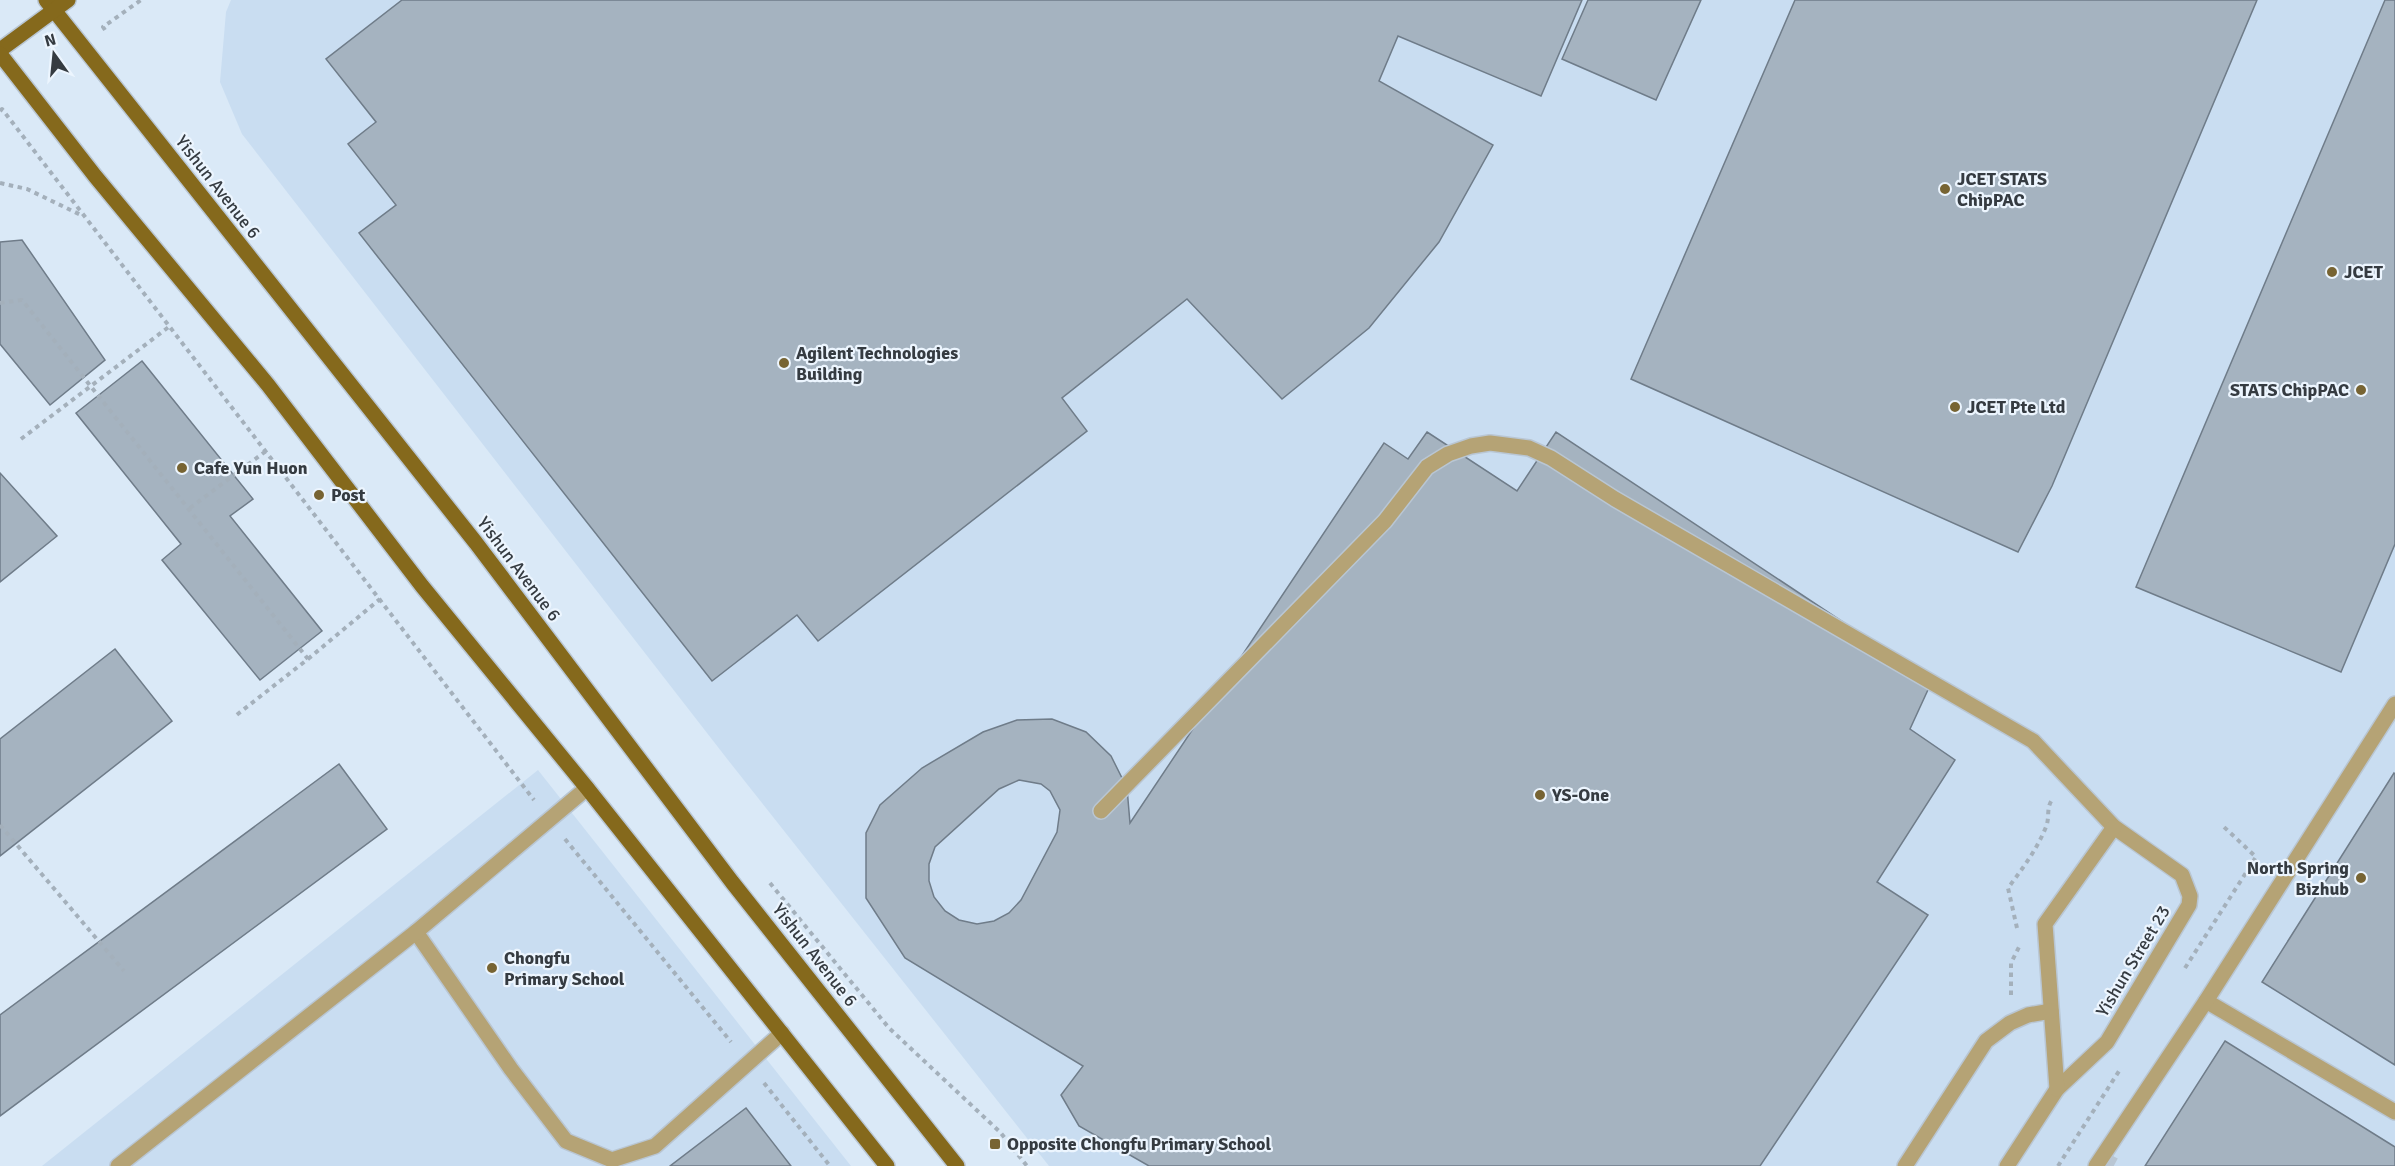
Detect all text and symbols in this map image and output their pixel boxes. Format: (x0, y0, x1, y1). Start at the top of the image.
north arrow (24, 24, 84, 84)
text: N (42, 29, 58, 52)
street label: Yishun Avenue 6 (171, 131, 265, 243)
place label: JCET STATS ChipPAC (1957, 168, 2047, 211)
marker: JCET STATS ChipPAC (1938, 182, 1952, 196)
place label: JCET (2344, 261, 2384, 283)
marker: JCET (2325, 265, 2339, 279)
place label: Agilent Technologies Building (796, 342, 958, 385)
marker: Agilent Technologies Building (777, 356, 791, 370)
place label: STATS ChipPAC (2230, 379, 2349, 401)
marker: STATS ChipPAC (2354, 383, 2368, 397)
place label: JCET Pte Ltd (1967, 396, 2066, 418)
marker: JCET Pte Ltd (1948, 400, 1962, 414)
place label: Cafe Yun Huon (194, 457, 308, 479)
marker: Cafe Yun Huon (175, 461, 189, 475)
place label: Post (331, 484, 366, 506)
marker: Post (312, 488, 326, 502)
street label: Yishun Avenue 6 (473, 512, 565, 626)
place label: YS-One (1551, 784, 1609, 806)
marker: YS-One (1533, 788, 1547, 802)
place label: North Spring Bizhub (2247, 857, 2349, 900)
marker: North Spring Bizhub (2354, 871, 2368, 885)
street label: Yishun Avenue 6 (768, 899, 862, 1011)
street label: Yishun Street 23 (2091, 902, 2175, 1020)
place label: Chongfu Primary School (504, 947, 625, 990)
marker: Chongfu Primary School (485, 961, 499, 975)
place label: Opposite Chongfu Primary School (1007, 1133, 1271, 1155)
marker: Opposite Chongfu Primary School (988, 1137, 1002, 1151)

